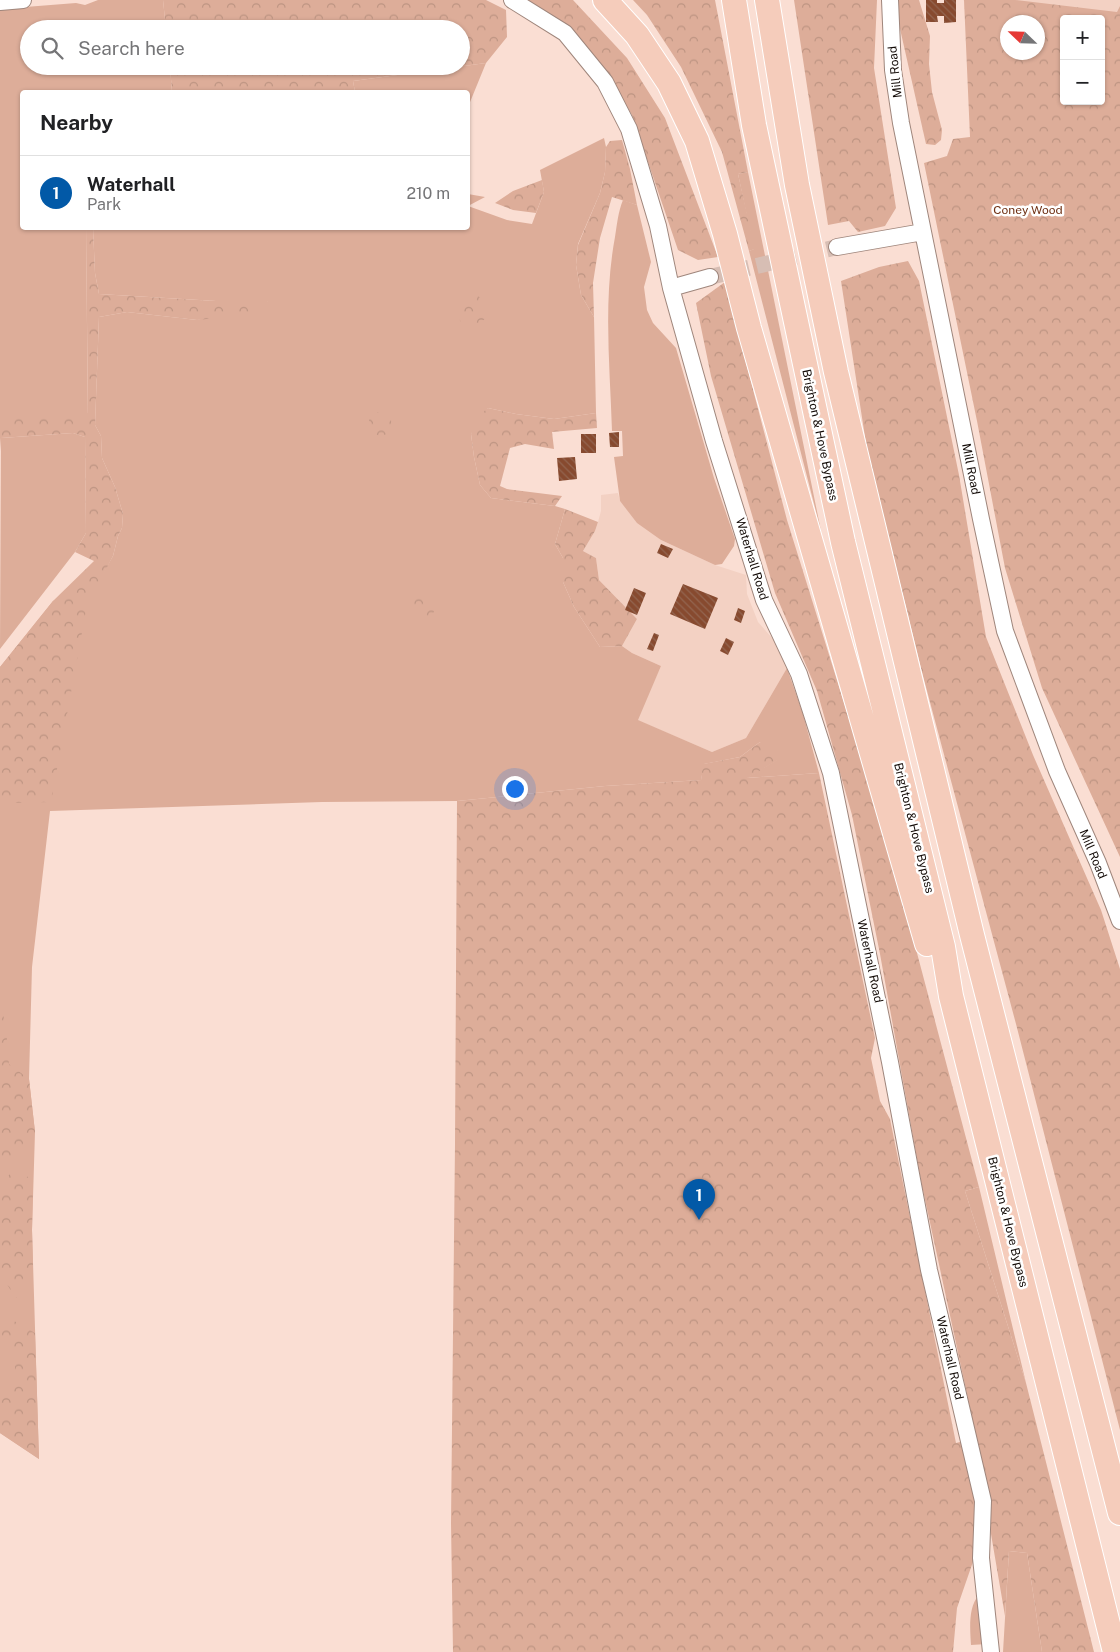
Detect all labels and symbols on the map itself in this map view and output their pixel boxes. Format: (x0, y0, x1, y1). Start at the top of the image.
north arrow (1000, 15, 1045, 60)
street label: Mill Road (885, 45, 905, 99)
park label: Coney Wood (993, 203, 1063, 217)
street label: Brighton & Hove Bypass (799, 368, 841, 502)
street label: Mill Road (959, 442, 983, 496)
street label: Waterhall Road (733, 516, 771, 602)
street label: Brighton & Hove Bypass (891, 761, 937, 895)
your location (502, 776, 528, 802)
street label: Mill Road (1076, 827, 1110, 881)
street label: Waterhall Road (854, 918, 886, 1004)
street label: Brighton & Hove Bypass (985, 1155, 1031, 1289)
pin: 1 (683, 1179, 715, 1220)
street label: Waterhall Road (934, 1315, 966, 1401)

